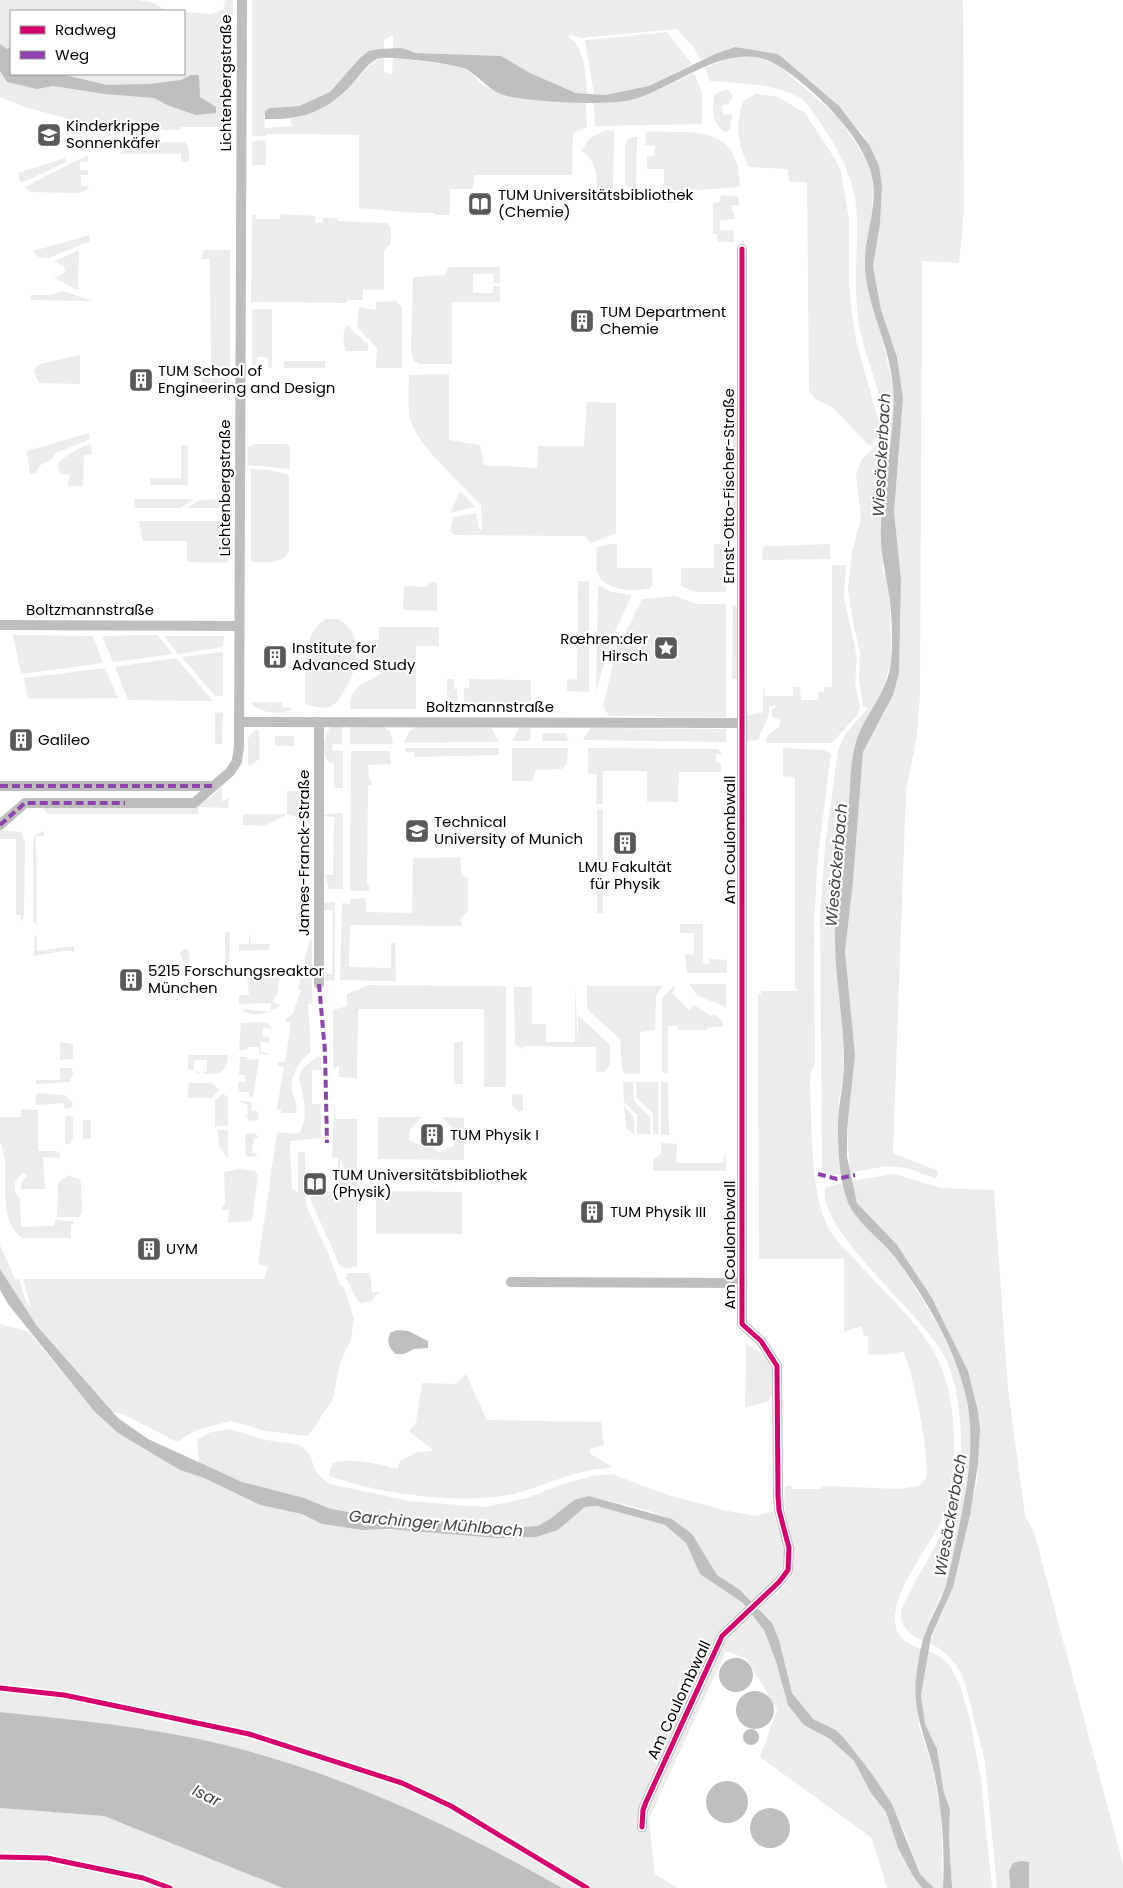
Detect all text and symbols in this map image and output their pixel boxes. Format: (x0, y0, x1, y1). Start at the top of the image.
legend (10, 10, 185, 75)
street label: Lichtenbergstraße (215, 15, 236, 151)
text: Radweg (55, 19, 116, 40)
text: Weg (55, 44, 89, 65)
place label: Kinderkrippe Sonnenkäfer (66, 115, 161, 153)
school or university icon: Kinderkrippe Sonnenkäfer (36, 122, 62, 148)
place label: TUM Universitätsbibliothek (Chemie) (498, 184, 694, 222)
library icon: TUM Universitätsbibliothek (Chemie) (467, 191, 493, 217)
place label: TUM Department Chemie (600, 301, 726, 339)
building icon: TUM Department Chemie (569, 308, 595, 334)
place label: TUM School of Engineering and Design (158, 360, 335, 398)
building icon: TUM School of Engineering and Design (128, 367, 154, 393)
street label: Ernst-Otto-Fischer-Straße (718, 388, 739, 584)
water label: Wiesäckerbach (867, 392, 896, 518)
street label: Lichtenbergstraße (214, 420, 235, 556)
street label: Boltzmannstraße (26, 599, 154, 620)
place label: Rœhren:der Hirsch (560, 628, 648, 666)
place icon: Rœhren:der Hirsch (653, 635, 679, 661)
place label: Institute for Advanced Study (292, 637, 416, 675)
building icon: Institute for Advanced Study (262, 644, 288, 670)
street label: Boltzmannstraße (426, 696, 554, 717)
building icon: Galileo (8, 727, 34, 753)
place label: Galileo (38, 729, 90, 750)
street label: James-Franck-Straße (293, 770, 314, 936)
street label: Am Coulombwall (719, 775, 740, 905)
water label: Wiesäckerbach (820, 802, 853, 928)
place label: Technical University of Munich (434, 811, 583, 849)
school or university icon: Technical University of Munich (404, 818, 430, 844)
building icon: LMU Fakultät für Physik (612, 830, 638, 856)
place label: LMU Fakultät für Physik (578, 856, 672, 894)
place label: 5215 Forschungsreaktor München (148, 960, 325, 998)
building icon: 5215 Forschungsreaktor München (118, 967, 144, 993)
building icon: TUM Physik I (419, 1122, 445, 1148)
place label: TUM Physik I (450, 1124, 539, 1145)
place label: TUM Universitätsbibliothek (Physik) (332, 1164, 528, 1202)
library icon: TUM Universitätsbibliothek (Physik) (302, 1171, 328, 1197)
street label: Am Coulombwall (719, 1180, 740, 1310)
building icon: TUM Physik III (579, 1199, 605, 1225)
place label: TUM Physik III (610, 1201, 706, 1222)
building icon: UYM (136, 1236, 162, 1262)
place label: UYM (166, 1238, 198, 1259)
water label: Wiesäckerbach (928, 1452, 973, 1578)
water label: Garchinger Mühlbach (348, 1504, 524, 1543)
street label: Am Coulombwall (642, 1637, 715, 1763)
water label: Isar (189, 1779, 226, 1813)

